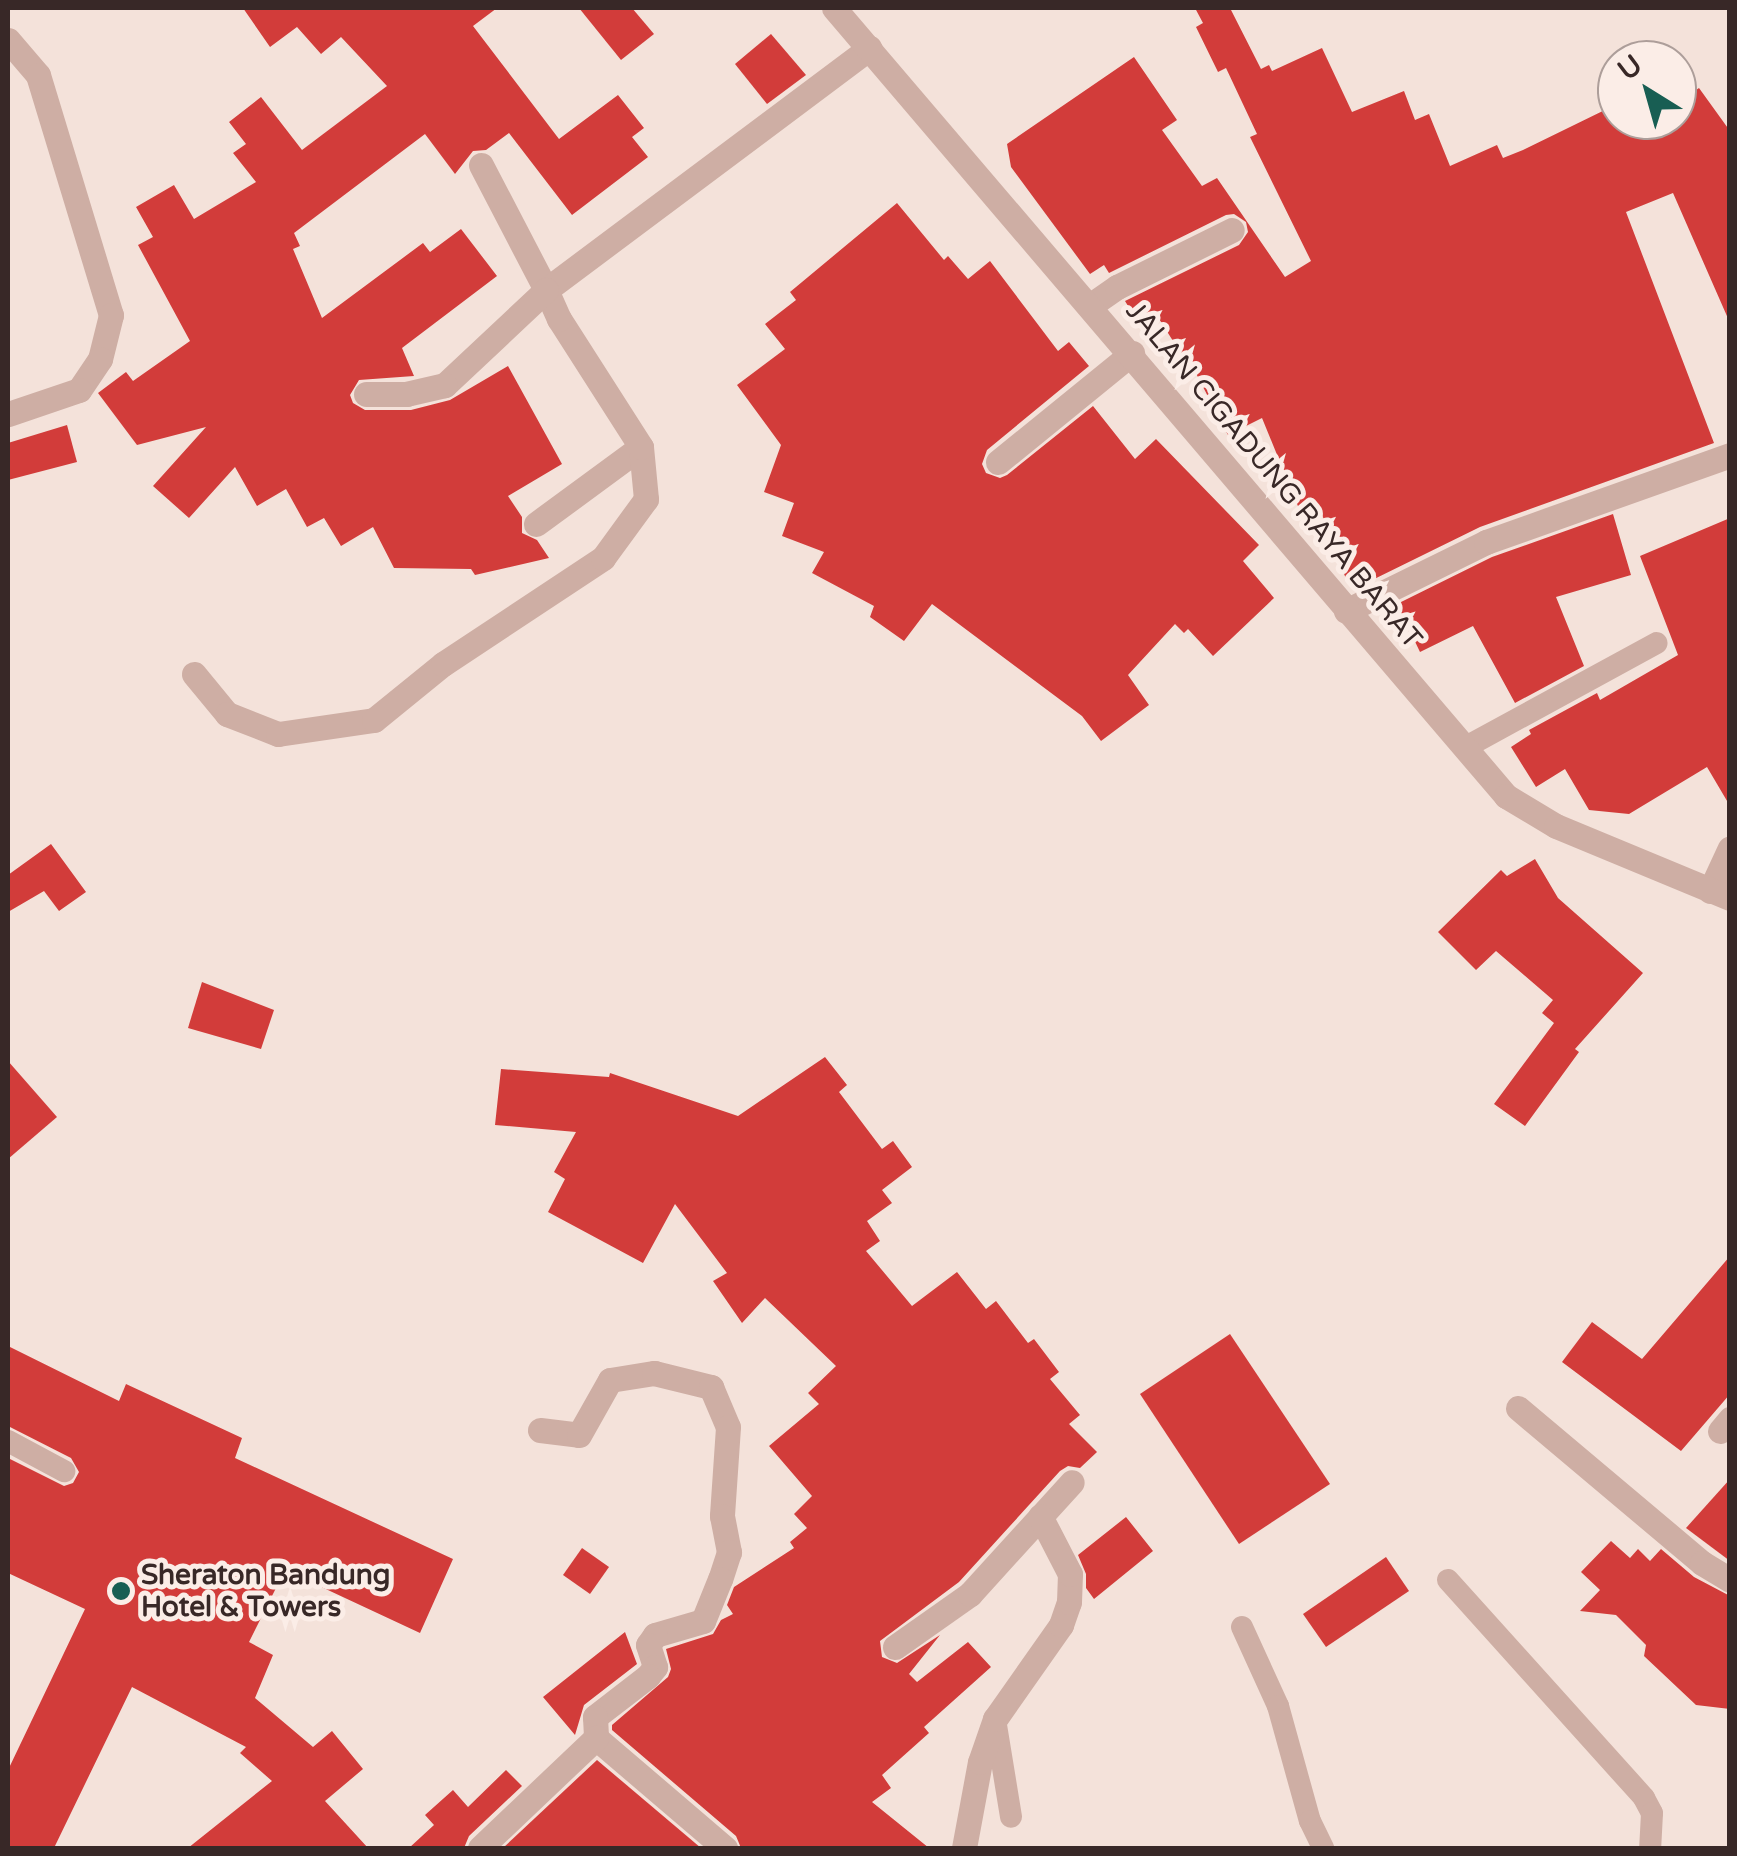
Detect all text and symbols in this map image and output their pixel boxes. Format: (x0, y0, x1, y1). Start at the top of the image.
north arrow (1597, 40, 1697, 140)
text: U (1611, 48, 1649, 88)
street label: JALAN CIGADUNG RAYA BARAT (1119, 295, 1429, 655)
place label: Sheraton Bandung Hotel & Towers (141, 1558, 391, 1624)
marker: Sheraton Bandung Hotel & Towers (110, 1580, 132, 1602)

